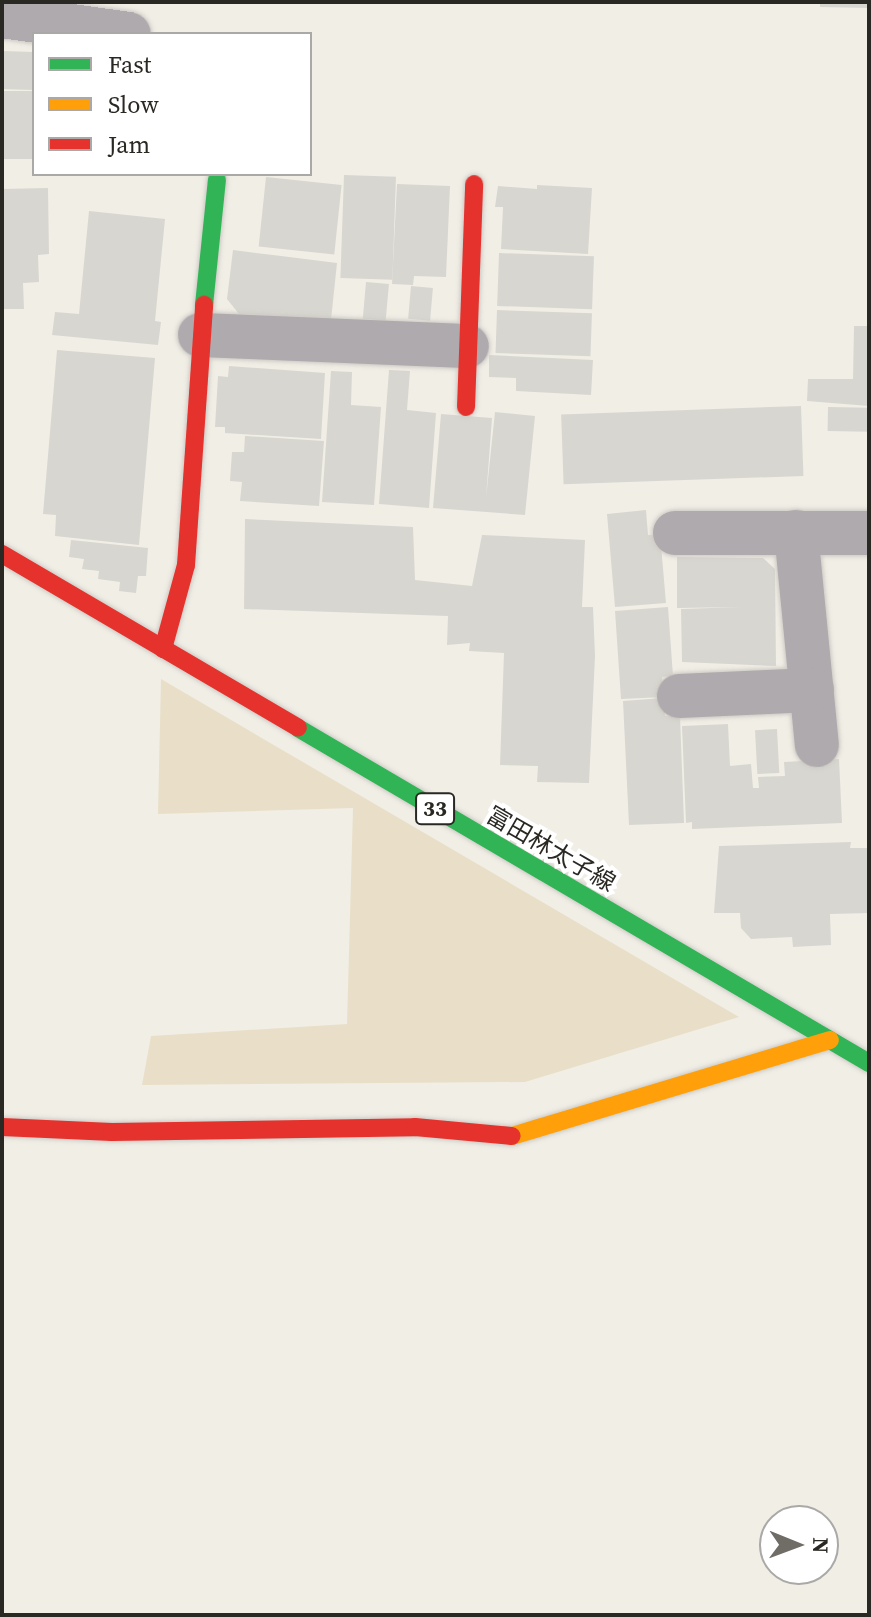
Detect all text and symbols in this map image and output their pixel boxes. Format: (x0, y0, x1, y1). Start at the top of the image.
legend (32, 32, 312, 176)
text: Fast (108, 48, 151, 81)
text: Slow (108, 88, 159, 121)
text: Jam (108, 128, 150, 161)
road number: 33 (415, 791, 455, 827)
street label: 富田林太子線 (481, 801, 621, 897)
north arrow (759, 1505, 839, 1585)
text: N (806, 1537, 836, 1554)

